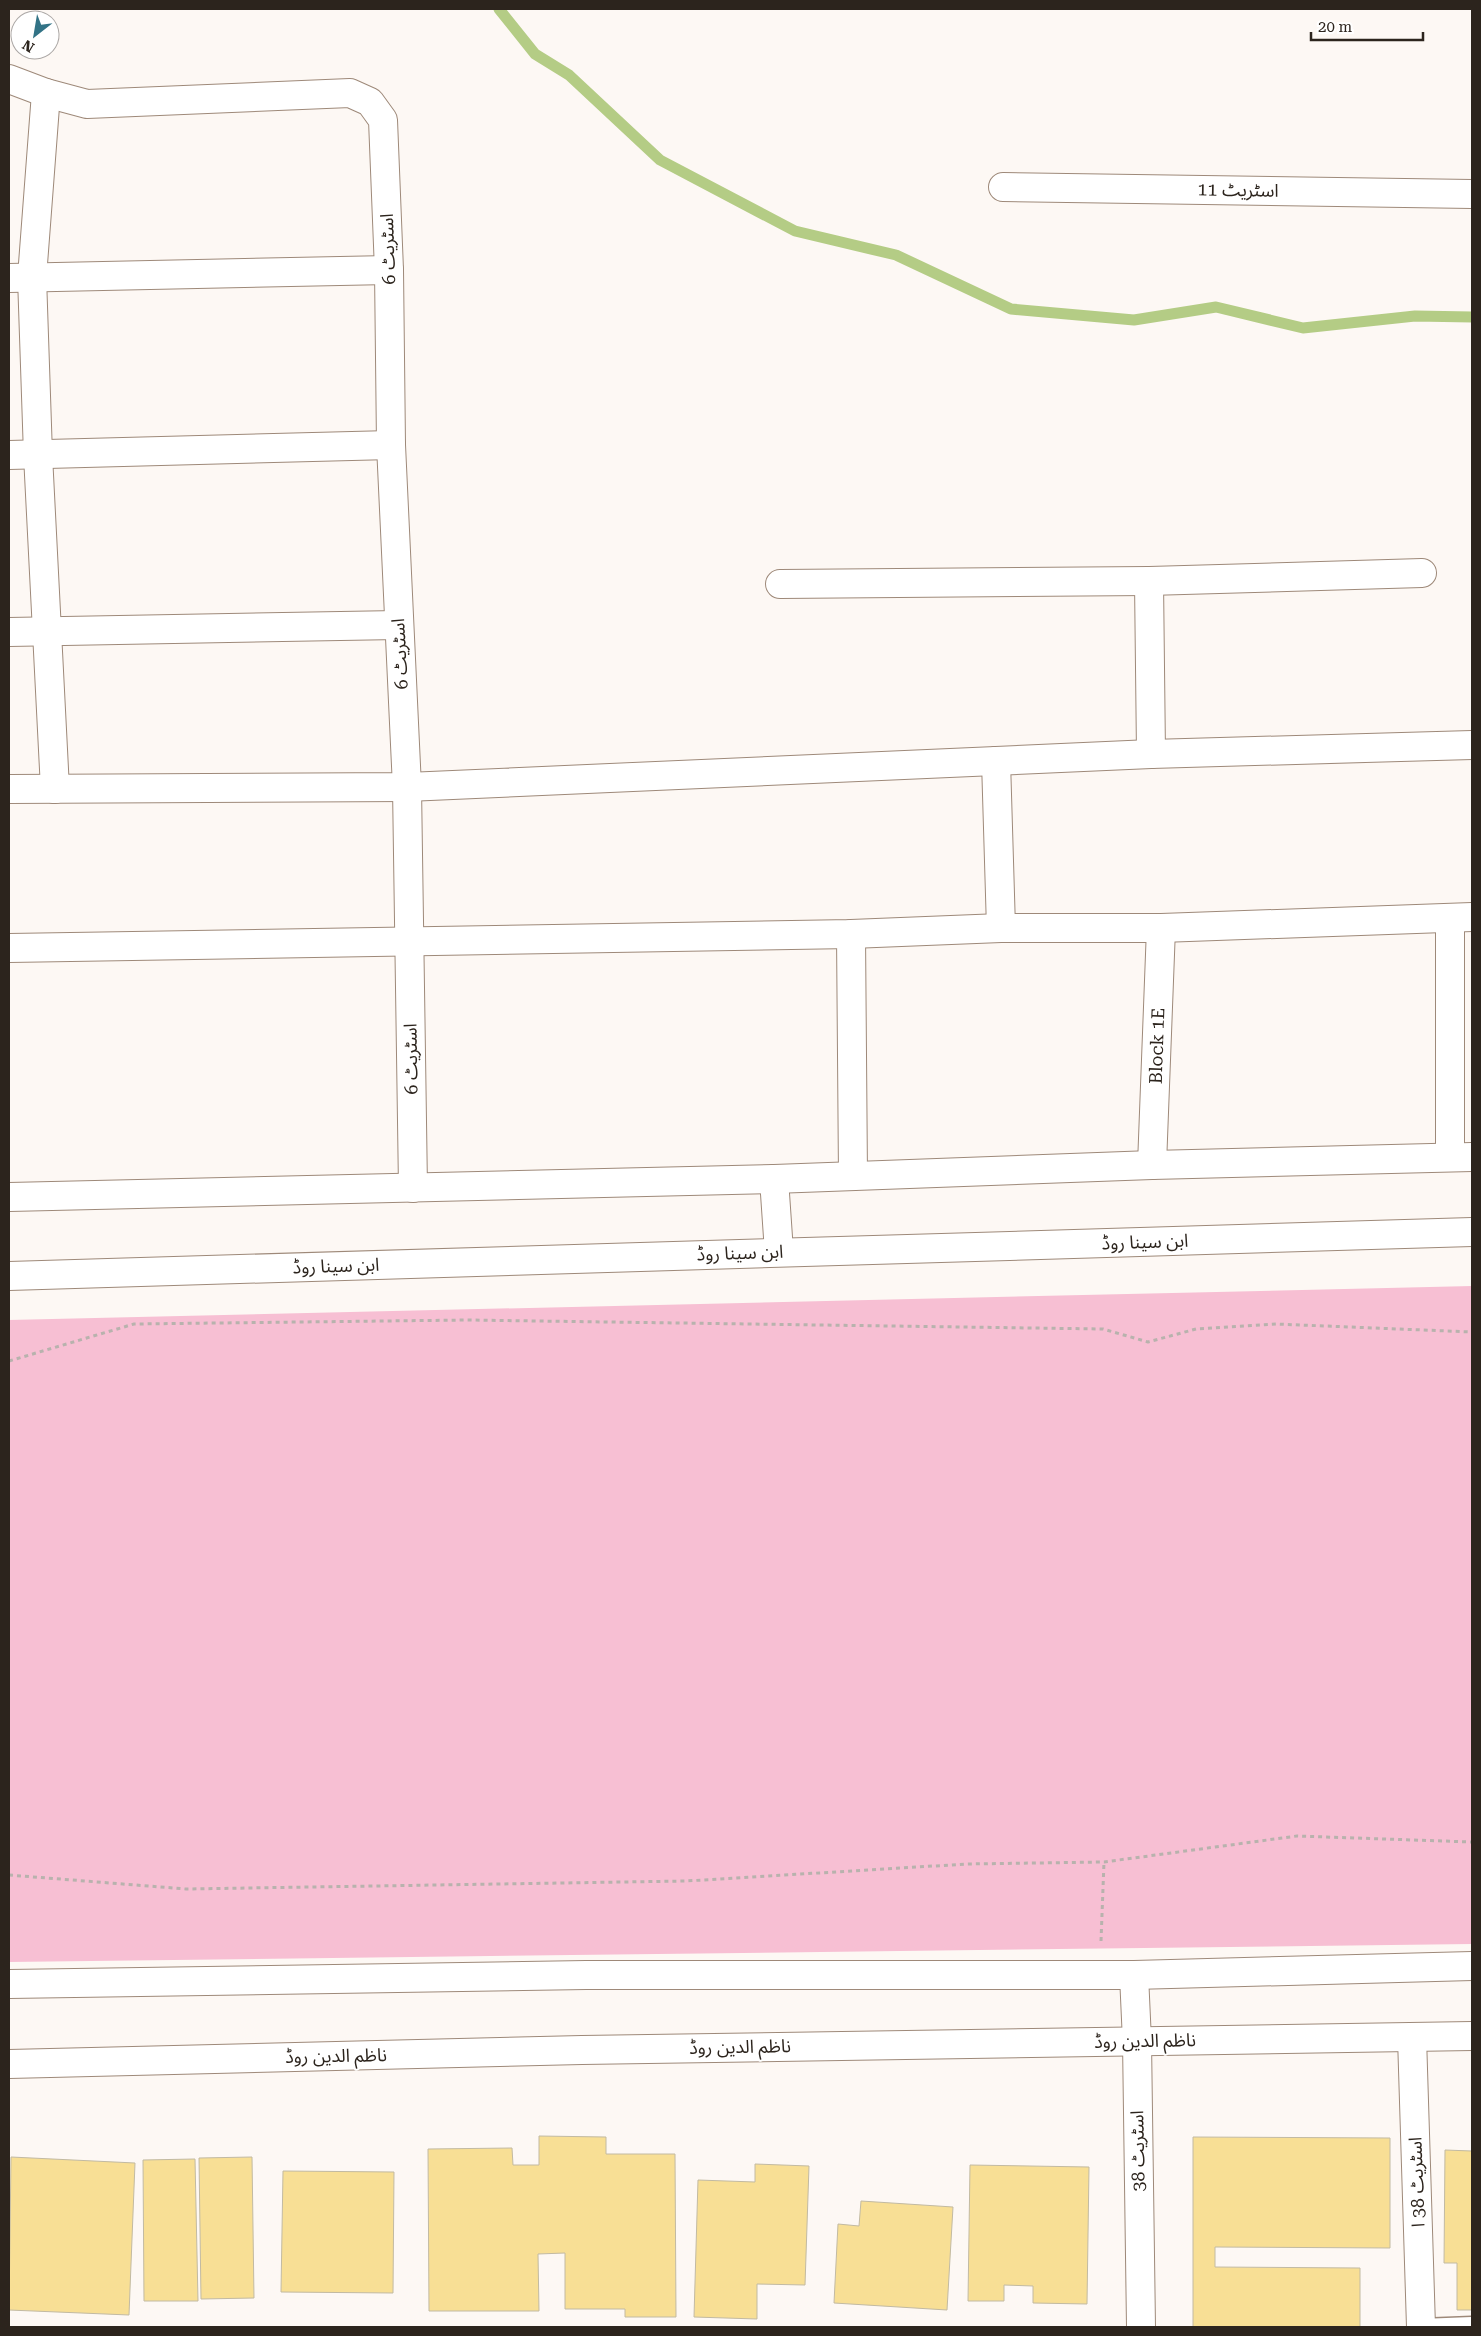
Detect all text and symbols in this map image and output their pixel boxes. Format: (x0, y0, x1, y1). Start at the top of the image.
north arrow (10, 10, 60, 60)
scale bar (1311, 10, 1424, 42)
text: 20 m (1318, 18, 1353, 36)
text: N (19, 36, 37, 56)
street label: اسٹریٹ 11 (1197, 178, 1279, 202)
street label: اسٹریٹ 6 (376, 213, 400, 285)
street label: اسٹریٹ 6 (387, 618, 413, 690)
street label: Block 1E (1145, 1007, 1168, 1084)
street label: اسٹریٹ 6 (399, 1023, 423, 1095)
street label: ابن سینا روڈ (1101, 1229, 1189, 1255)
street label: ابن سینا روڈ (696, 1240, 784, 1266)
street label: ابن سینا روڈ (292, 1253, 380, 1279)
street label: ناظم الدین روڈ (1094, 2029, 1196, 2055)
street label: ناظم الدین روڈ (689, 2035, 791, 2061)
street label: ناظم الدین روڈ (285, 2044, 387, 2070)
street label: اسٹریٹ 38 (1126, 2110, 1150, 2192)
street label: اسٹریٹ 38 ا (1404, 2136, 1430, 2228)

